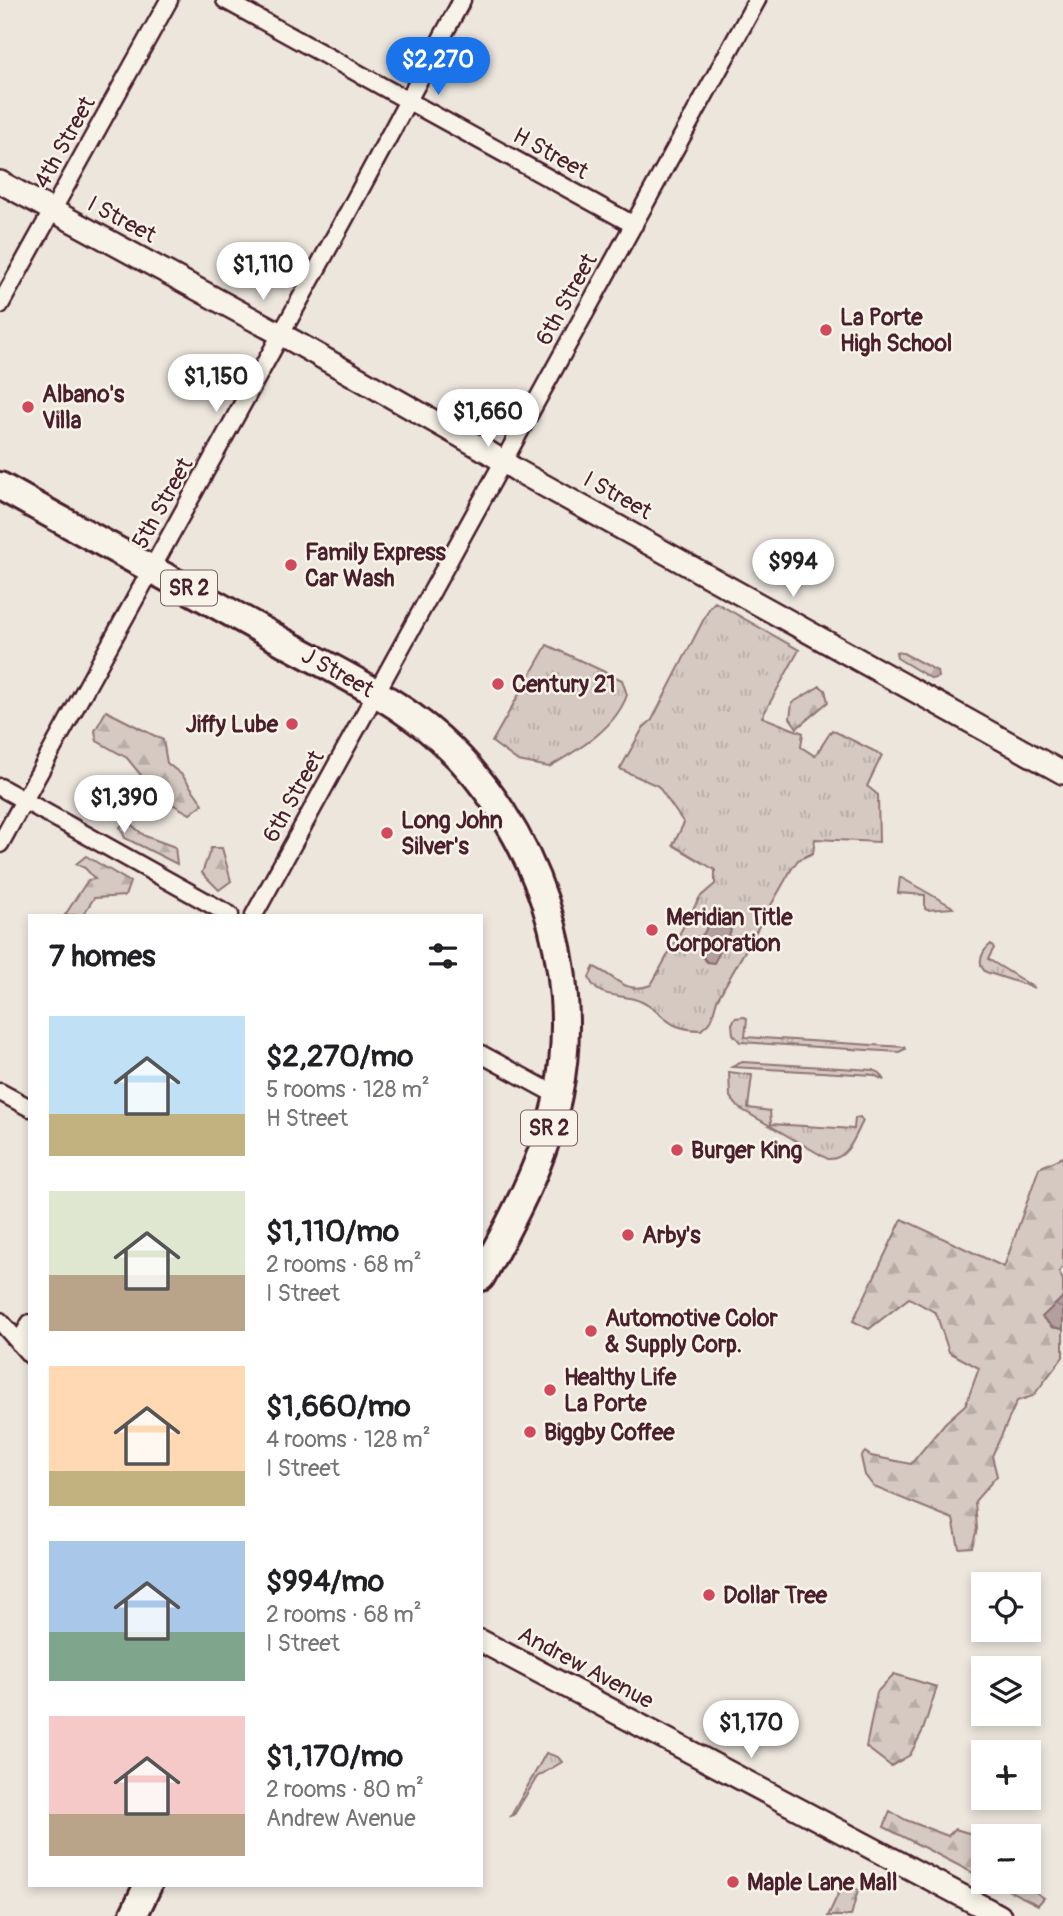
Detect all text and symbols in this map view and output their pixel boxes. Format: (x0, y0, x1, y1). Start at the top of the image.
pin: $2,270 (381, 38, 495, 97)
text: $2,270 (402, 45, 474, 74)
street label: 4th Street (27, 91, 102, 193)
street label: H Street (508, 121, 594, 186)
street label: I Street (82, 189, 162, 250)
pin: $1,110 (206, 243, 320, 302)
street label: 6th Street (529, 247, 604, 350)
text: $1,110 (233, 250, 294, 279)
place label: La Porte High School (840, 303, 952, 358)
marker: La Porte High School (818, 322, 834, 338)
pin: $1,150 (159, 354, 273, 414)
text: $1,150 (184, 362, 248, 391)
place label: Albano's Villa (42, 380, 125, 435)
pin: $1,660 (431, 390, 545, 449)
text: $1,660 (453, 397, 523, 426)
marker: Albano's Villa (20, 399, 36, 415)
street label: 5th Street (126, 452, 200, 554)
street label: I Street (578, 465, 658, 526)
place label: Family Express Car Wash (305, 538, 447, 593)
pin: $994 (752, 540, 834, 599)
text: $994 (768, 547, 818, 576)
marker: Family Express Car Wash (283, 557, 299, 573)
road number: SR 2 (161, 570, 217, 606)
street label: J Street (296, 641, 380, 704)
place label: Century 21 (512, 670, 616, 699)
marker: Century 21 (490, 676, 506, 692)
place label: Jiffy Lube (186, 710, 279, 739)
marker: Jiffy Lube (284, 716, 300, 732)
street label: 6th Street (256, 744, 331, 847)
pin: $1,390 (67, 776, 181, 835)
text: $1,390 (90, 783, 158, 812)
place label: Long John Silver's (401, 806, 503, 861)
marker: Long John Silver's (379, 825, 395, 841)
place label: Meridian Title Corporation (666, 903, 793, 958)
marker: Meridian Title Corporation (644, 922, 660, 938)
icon: filters (424, 937, 462, 975)
text: 7 homes (49, 938, 156, 975)
text: $2,270/mo (266, 1038, 413, 1075)
icon: home (105, 1044, 189, 1128)
text: 5 rooms · 128 m² (266, 1075, 430, 1104)
text: H Street (266, 1104, 348, 1133)
road number: SR 2 (521, 1110, 577, 1146)
place label: Burger King (691, 1136, 803, 1165)
marker: Burger King (669, 1142, 685, 1158)
text: $1,110/mo (266, 1213, 399, 1250)
icon: home (105, 1219, 189, 1303)
place label: Arby's (642, 1221, 701, 1250)
marker: Arby's (620, 1227, 636, 1243)
text: 2 rooms · 68 m² (266, 1250, 422, 1279)
text: I Street (266, 1279, 340, 1308)
place label: Automotive Color & Supply Corp. (605, 1304, 778, 1359)
marker: Automotive Color & Supply Corp. (583, 1323, 599, 1339)
place label: Healthy Life La Porte (564, 1363, 677, 1418)
marker: Healthy Life La Porte (542, 1382, 558, 1398)
text: $1,660/mo (266, 1388, 411, 1425)
icon: home (105, 1394, 189, 1478)
place label: Biggby Coffee (544, 1418, 675, 1447)
marker: Biggby Coffee (522, 1424, 538, 1440)
text: 4 rooms · 128 m² (266, 1425, 431, 1454)
text: I Street (266, 1454, 340, 1483)
text: $994/mo (266, 1563, 384, 1600)
icon: home (105, 1569, 189, 1653)
map controls (971, 1572, 1041, 1894)
button: locate (971, 1572, 1041, 1642)
place label: Dollar Tree (723, 1581, 828, 1610)
marker: Dollar Tree (701, 1587, 717, 1603)
text: 2 rooms · 68 m² (266, 1600, 422, 1629)
street label: Andrew Avenue (513, 1620, 659, 1716)
text: I Street (266, 1629, 340, 1658)
button: layers (971, 1656, 1041, 1726)
pin: $1,170 (694, 1700, 808, 1760)
text: $1,170 (719, 1708, 783, 1737)
text: $1,170/mo (266, 1738, 403, 1775)
button: + (971, 1740, 1041, 1810)
icon: home (105, 1744, 189, 1828)
text: 2 rooms · 80 m² (266, 1775, 424, 1804)
text: Andrew Avenue (266, 1804, 416, 1833)
button: − (971, 1824, 1041, 1894)
place label: Maple Lane Mall (747, 1868, 897, 1897)
marker: Maple Lane Mall (725, 1874, 741, 1890)

